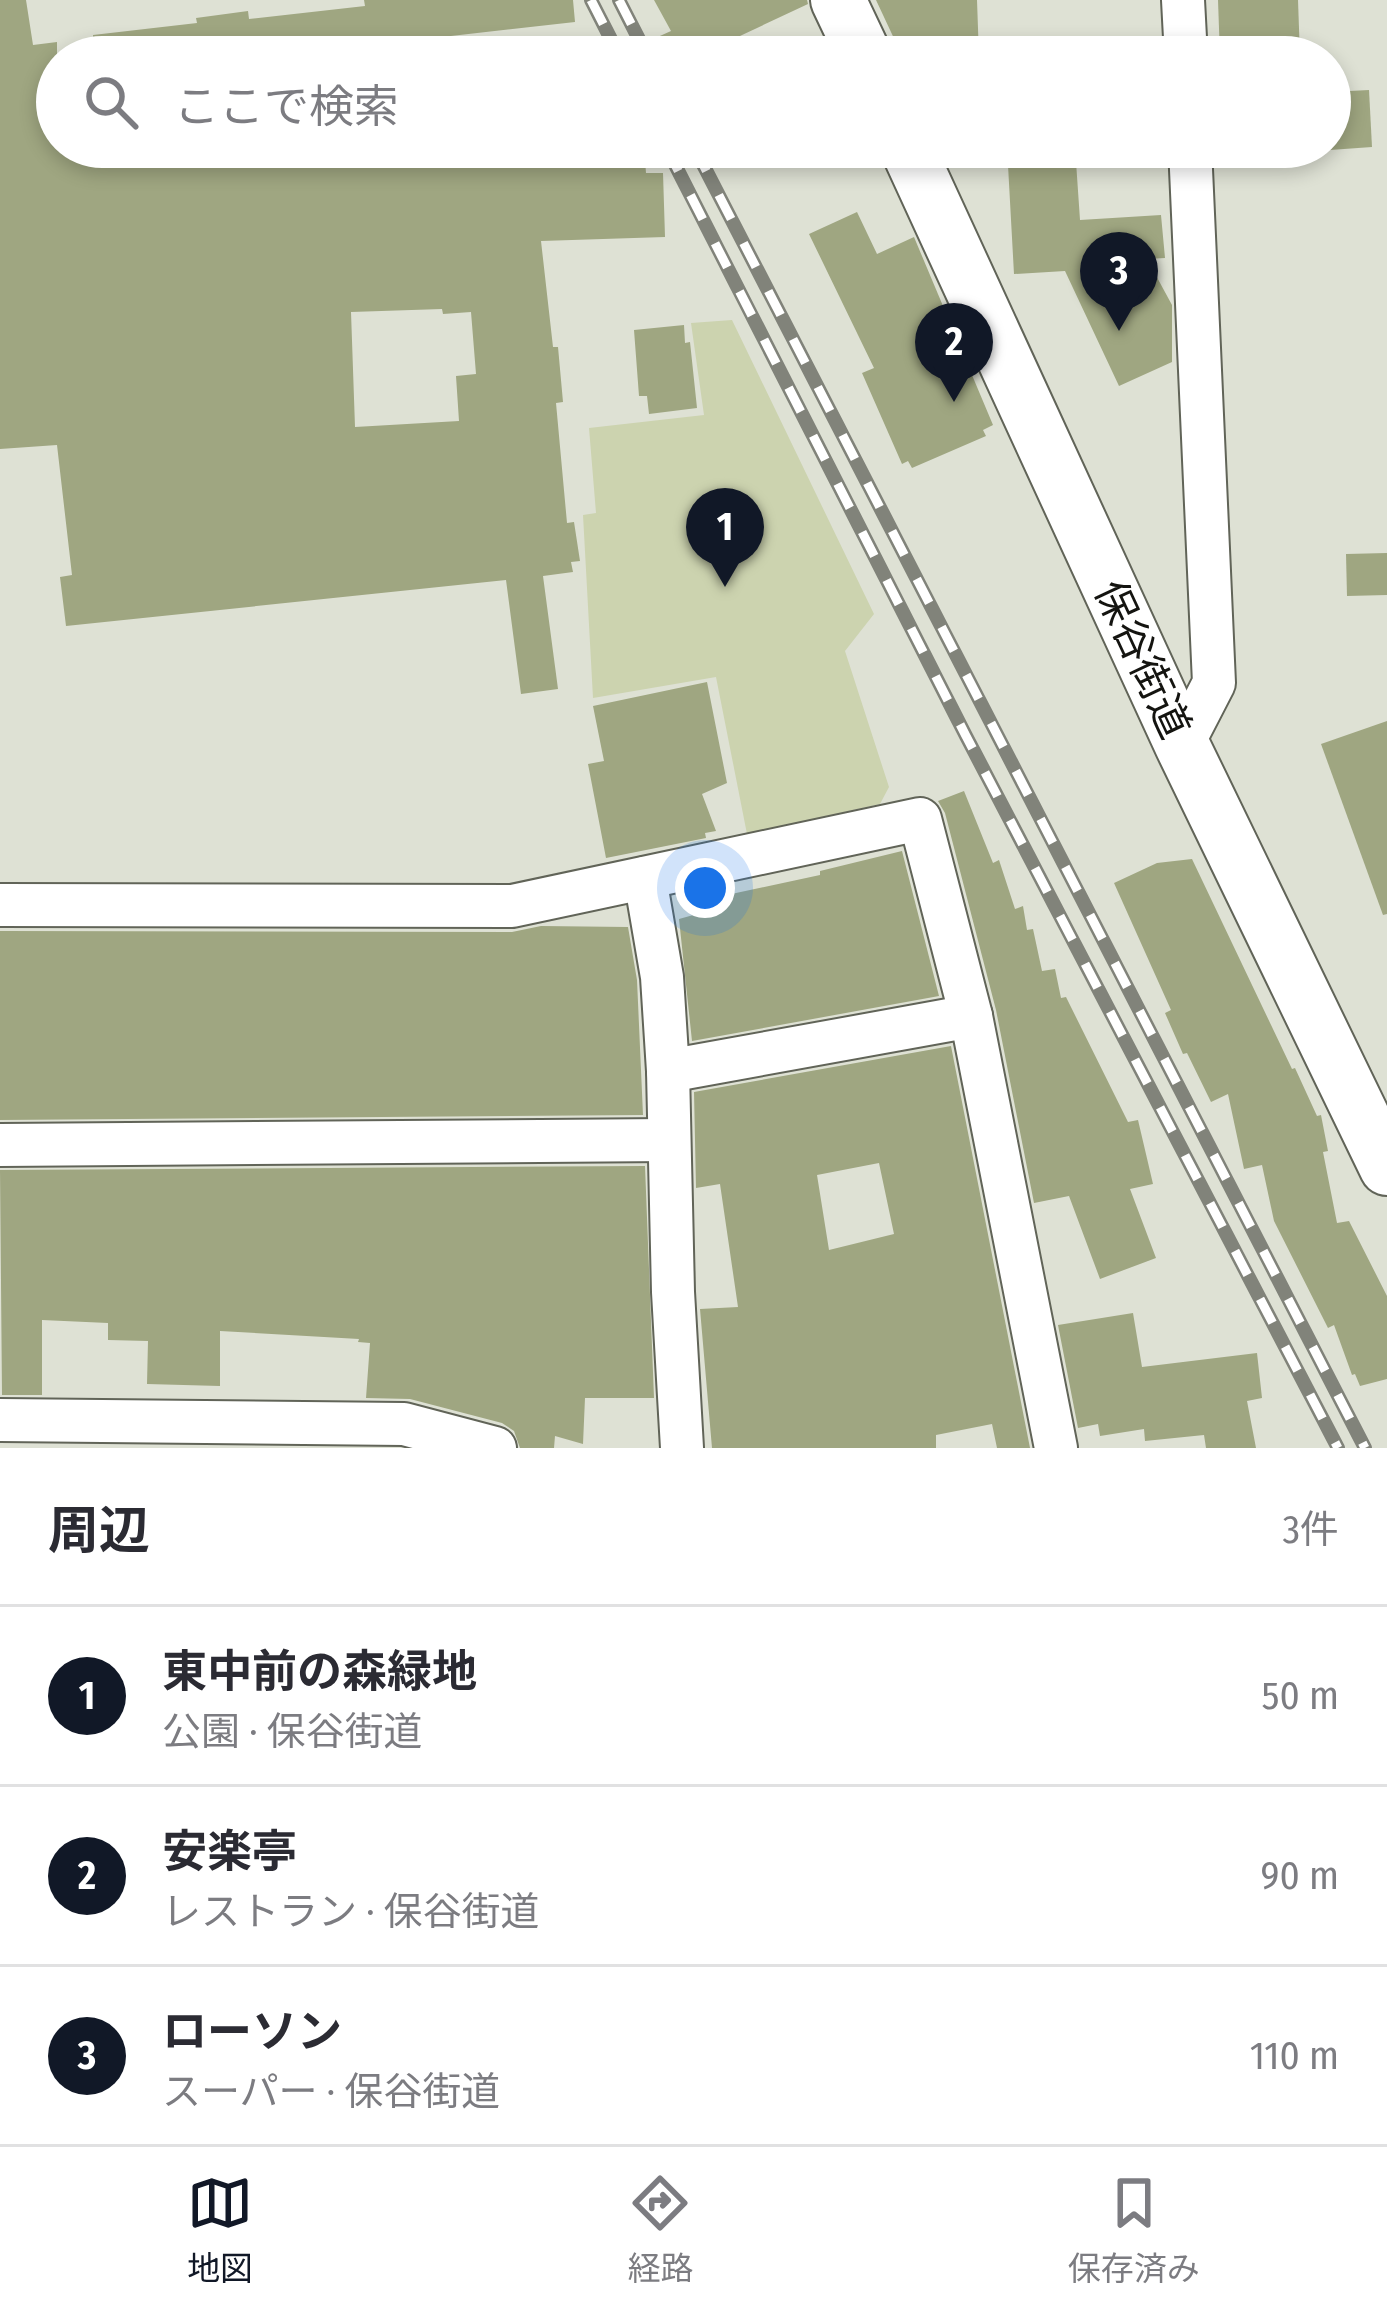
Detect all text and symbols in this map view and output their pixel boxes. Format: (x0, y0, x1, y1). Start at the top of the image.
search box (36, 36, 1351, 168)
icon: search (78, 69, 144, 135)
text: ここで検索 (174, 80, 399, 134)
pin: 3 (1080, 232, 1158, 331)
pin: 2 (915, 303, 993, 402)
pin: 1 (686, 488, 764, 587)
street label: 保谷街道 (1084, 573, 1200, 746)
your location (675, 858, 735, 918)
text: 周辺 (48, 1500, 150, 1562)
text: 3件 (1282, 1507, 1339, 1553)
text: 東中前の森緑地 (162, 1645, 477, 1699)
text: 1 (79, 1673, 95, 1719)
text: 50 m (1262, 1673, 1339, 1719)
text: 公園 · 保谷街道 (162, 1709, 423, 1755)
text: 安楽亭 (162, 1825, 297, 1879)
text: 2 (78, 1853, 96, 1899)
text: 90 m (1261, 1853, 1339, 1899)
text: レストラン · 保谷街道 (162, 1889, 540, 1935)
text: ローソン (162, 2005, 342, 2059)
text: 3 (78, 2033, 96, 2079)
text: 110 m (1250, 2033, 1339, 2079)
text: スーパー · 保谷街道 (162, 2069, 500, 2115)
tab: 地図 (187, 2170, 253, 2290)
tab: 経路 (627, 2170, 693, 2290)
tab: 保存済み (1068, 2170, 1200, 2290)

